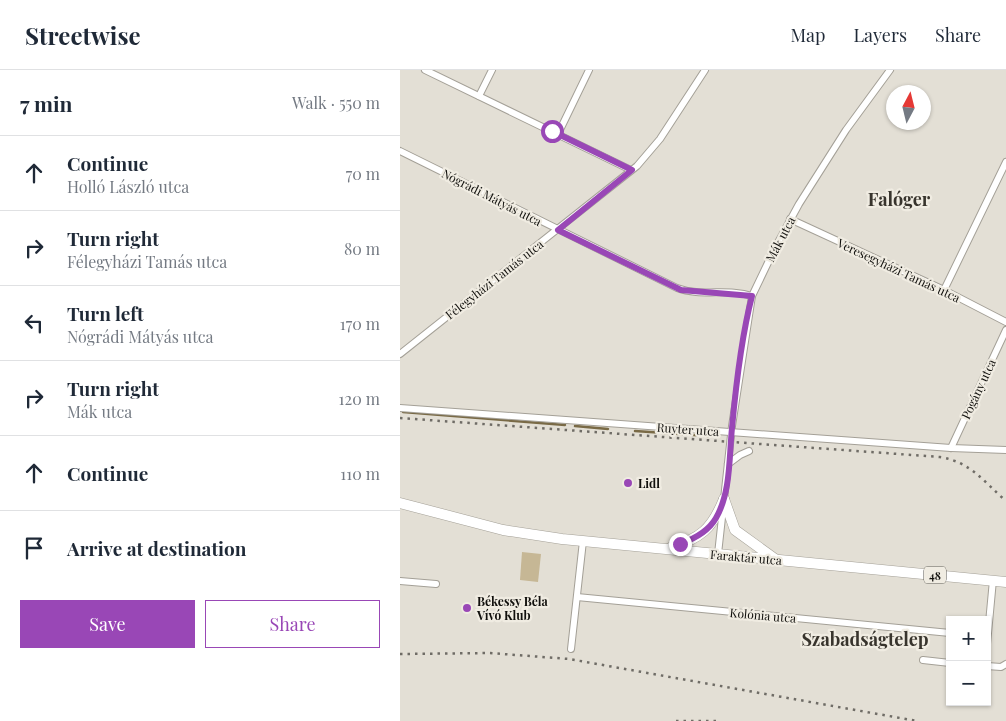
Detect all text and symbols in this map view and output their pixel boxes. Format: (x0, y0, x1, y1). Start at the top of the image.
text: Streetwise (25, 19, 141, 51)
text: Map (790, 23, 825, 47)
text: Layers (853, 23, 907, 47)
text: Share (935, 23, 981, 47)
north arrow (886, 85, 931, 130)
text: 7 min (20, 89, 73, 117)
text: Walk · 550 m (292, 92, 380, 113)
route start (541, 120, 564, 143)
text: Continue (67, 150, 148, 176)
icon: ahead (20, 159, 48, 187)
text: 70 m (346, 163, 380, 184)
street label: Nógrádi Mátyás utca (439, 165, 545, 229)
text: Holló László utca (67, 176, 189, 197)
district label: Falóger (868, 187, 931, 211)
street label: Mák utca (761, 214, 799, 264)
text: Turn right (67, 225, 159, 251)
icon: right (20, 234, 48, 262)
street label: Veresegyházi Tamás utca (834, 234, 963, 306)
street label: Félegyházi Tamás utca (442, 236, 546, 322)
text: 80 m (344, 238, 380, 259)
text: Félegyházi Tamás utca (67, 251, 227, 272)
text: Turn left (67, 300, 144, 326)
icon: left (20, 309, 48, 337)
text: 170 m (340, 313, 380, 334)
text: Nógrádi Mátyás utca (67, 326, 214, 347)
street label: Pogány utca (957, 356, 999, 422)
text: Turn right (67, 375, 159, 401)
icon: right (20, 384, 48, 412)
text: 120 m (339, 388, 380, 409)
text: Mák utca (67, 401, 132, 422)
street label: Ruyter utca (656, 419, 720, 439)
icon: ahead (20, 459, 48, 487)
text: Continue (67, 460, 148, 486)
text: 110 m (340, 463, 380, 484)
place label: Lidl (638, 475, 660, 491)
marker: Lidl (622, 477, 634, 489)
route end (669, 533, 692, 556)
icon: arrive (20, 534, 48, 562)
text: Arrive at destination (67, 535, 247, 561)
street label: Faraktár utca (709, 546, 783, 568)
road number: 48 (924, 566, 946, 584)
place label: Békessy Béla Vívó Klub (476, 593, 549, 623)
button: Save (20, 600, 195, 648)
button: Share (205, 600, 380, 648)
marker: Békessy Béla Vívó Klub (461, 602, 473, 614)
street label: Kolónia utca (729, 604, 797, 626)
map controls (946, 616, 991, 706)
button: + (946, 616, 991, 661)
district label: Szabadságtelep (801, 627, 929, 651)
button: − (946, 661, 991, 706)

